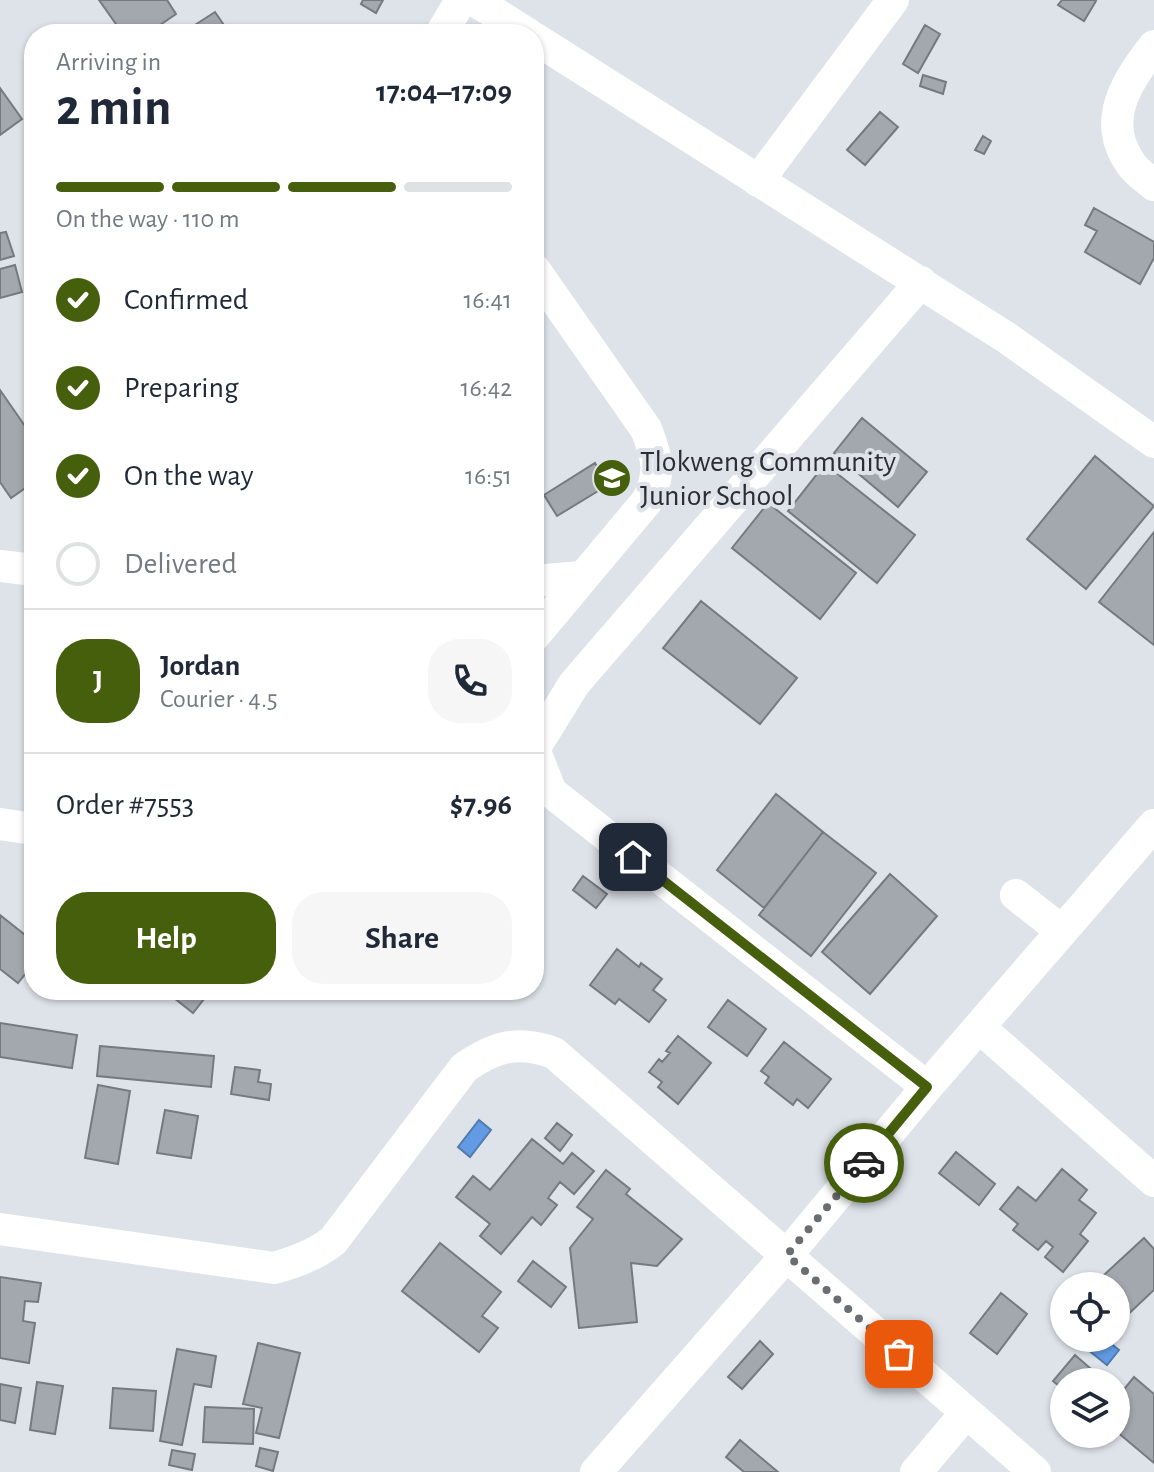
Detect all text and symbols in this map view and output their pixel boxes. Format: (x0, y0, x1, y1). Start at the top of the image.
text: Arriving in (56, 49, 161, 75)
text: 17:04–17:09 (376, 77, 512, 107)
text: 2 min (56, 82, 171, 134)
text: On the way · 110 m (56, 206, 239, 232)
icon: check (56, 278, 100, 322)
text: Confirmed (124, 285, 248, 315)
text: 16:41 (463, 287, 512, 313)
icon: check (56, 366, 100, 410)
text: Preparing (124, 373, 239, 403)
text: 16:42 (461, 375, 512, 401)
place label: Tlokweng Community Junior School (640, 447, 896, 511)
icon: check (56, 454, 100, 498)
school or university icon: Tlokweng Community Junior School (591, 457, 633, 499)
text: On the way (124, 461, 253, 491)
text: 16:51 (465, 463, 512, 489)
text: Delivered (124, 549, 237, 579)
button: phone (428, 639, 512, 723)
text: Jordan (160, 651, 240, 681)
text: J (93, 666, 103, 696)
text: Courier · 4.5 (160, 686, 278, 712)
text: Order #7553 (56, 790, 194, 820)
text: $7.96 (450, 790, 512, 820)
pin (599, 823, 667, 891)
icon: home (611, 835, 655, 879)
button: Help (56, 892, 276, 984)
button: Share (292, 892, 512, 984)
courier (824, 1123, 904, 1203)
icon: car (842, 1141, 886, 1185)
map controls (1050, 1272, 1130, 1448)
button: locate (1050, 1272, 1130, 1352)
pin (865, 1320, 933, 1388)
icon: bag (877, 1332, 921, 1376)
button: layers (1050, 1368, 1130, 1448)

